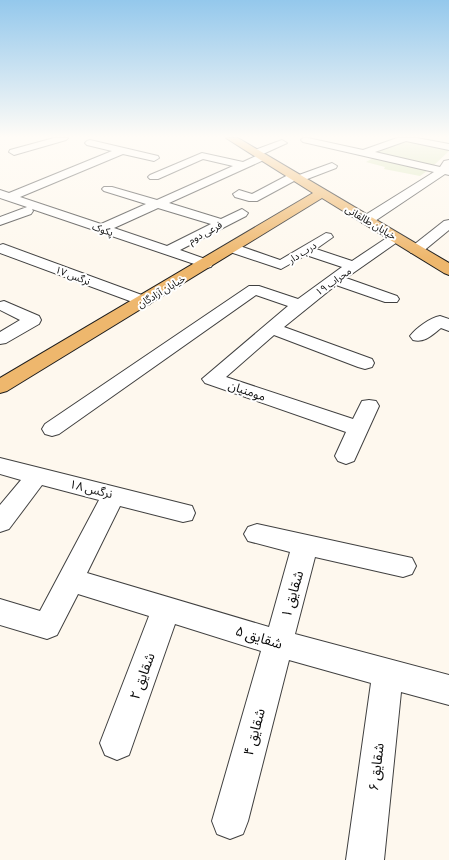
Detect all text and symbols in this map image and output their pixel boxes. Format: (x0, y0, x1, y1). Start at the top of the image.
street label: خیابان طالقانی (343, 200, 400, 243)
street label: فرعی دوم (185, 216, 226, 249)
street label: پکوک (91, 218, 116, 239)
street label: درب دار (284, 237, 319, 267)
street label: نرگس ۱۷ (53, 261, 93, 288)
street label: محراب ۱۹ (312, 263, 354, 299)
street label: خیابان آزادگان (134, 270, 188, 311)
street label: مومنیان (226, 375, 268, 405)
street label: نرگس ۱۸ (68, 474, 115, 502)
street label: شقایق ۱ (275, 568, 308, 620)
street label: شقایق ۵ (233, 619, 285, 654)
street label: شقایق ۲ (123, 650, 160, 702)
street label: شقایق ۴ (237, 706, 270, 758)
street label: شقایق ۶ (362, 742, 389, 792)

